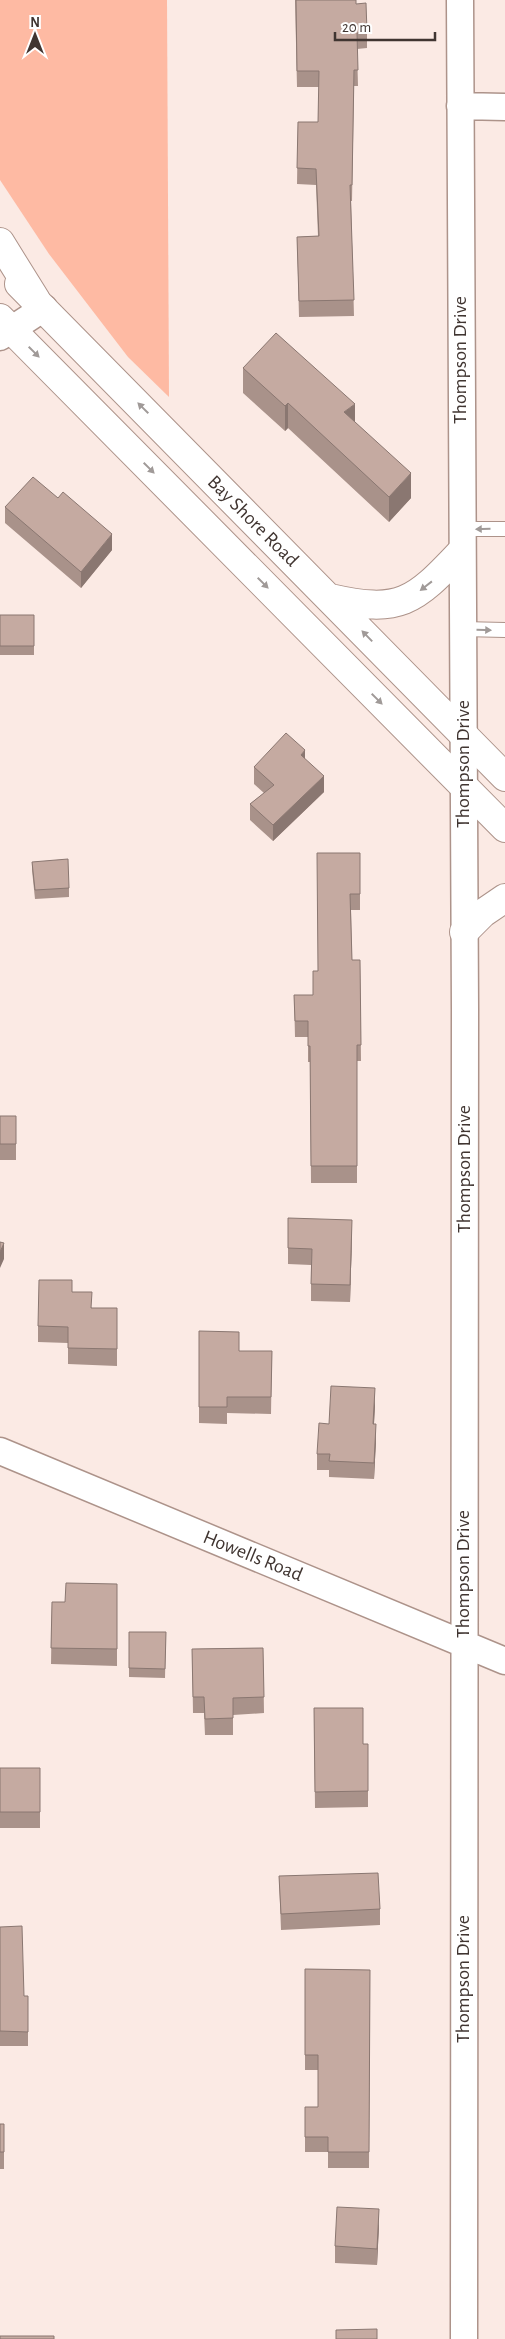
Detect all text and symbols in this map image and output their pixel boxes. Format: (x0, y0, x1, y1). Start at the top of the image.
north arrow (10, 10, 60, 60)
scale bar (335, 10, 435, 42)
text: N (30, 16, 40, 30)
text: 20 m (342, 20, 371, 35)
street label: Thompson Drive (450, 296, 470, 424)
one-way arrow (28, 346, 40, 358)
one-way arrow (137, 402, 149, 414)
one-way arrow (143, 462, 155, 474)
street label: Bay Shore Road (204, 472, 302, 570)
one-way arrow (475, 525, 491, 533)
one-way arrow (257, 577, 269, 589)
one-way arrow (420, 581, 433, 592)
one-way arrow (476, 626, 492, 634)
one-way arrow (361, 630, 373, 642)
one-way arrow (371, 693, 383, 705)
street label: Thompson Drive (453, 700, 473, 828)
street label: Thompson Drive (454, 1105, 474, 1233)
street label: Thompson Drive (453, 1510, 473, 1638)
street label: Howells Road (200, 1527, 306, 1585)
street label: Thompson Drive (453, 1915, 473, 2043)

